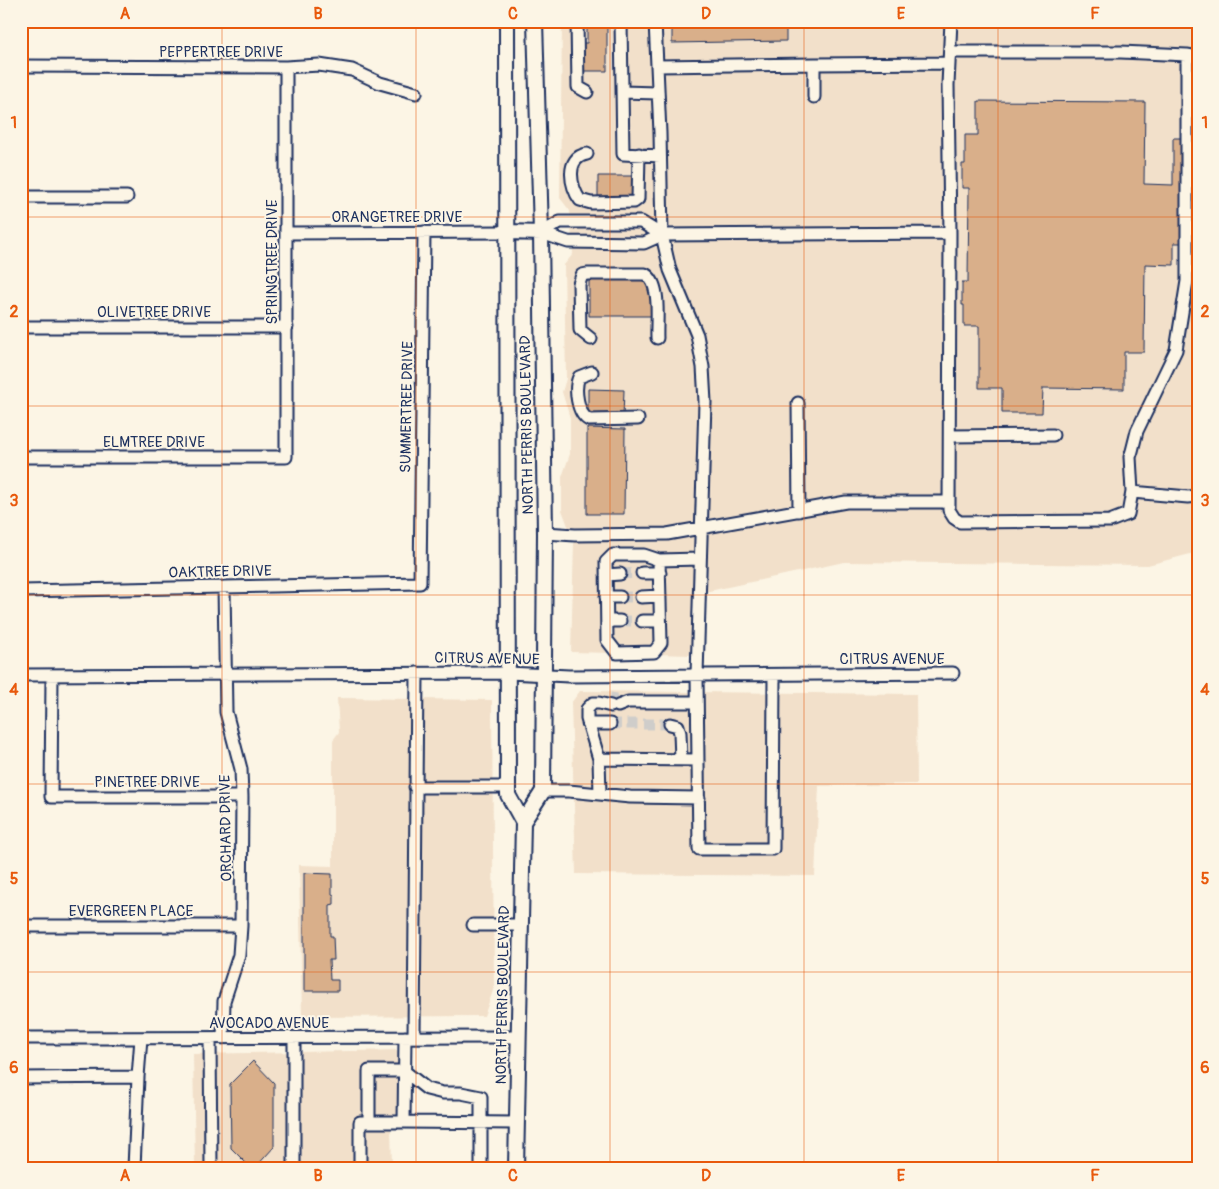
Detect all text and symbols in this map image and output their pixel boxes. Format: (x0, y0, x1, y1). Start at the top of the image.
text: A (120, 4, 131, 24)
text: B (313, 4, 323, 24)
text: C (508, 4, 518, 24)
text: D (701, 4, 711, 24)
text: E (897, 4, 906, 24)
text: F (1090, 4, 1100, 24)
street label: PEPPERTREE DRIVE (159, 43, 283, 62)
text: 1 (11, 113, 17, 133)
text: 1 (1202, 113, 1208, 133)
street label: SPRINGTREE DRIVE (263, 199, 282, 325)
street label: ORANGETREE DRIVE (332, 208, 463, 227)
text: 2 (10, 302, 19, 322)
text: 2 (1201, 302, 1210, 322)
street label: OLIVETREE DRIVE (97, 303, 211, 322)
street label: NORTH PERRIS BOULEVARD (516, 335, 538, 515)
street label: SUMMERTREE DRIVE (396, 341, 418, 473)
street label: ELMTREE DRIVE (103, 433, 205, 452)
text: 3 (10, 491, 19, 511)
text: 3 (1201, 491, 1210, 511)
street label: OAKTREE DRIVE (168, 562, 272, 582)
street label: CITRUS AVENUE (434, 649, 540, 669)
street label: CITRUS AVENUE (839, 650, 945, 669)
text: 4 (9, 680, 19, 700)
text: 4 (1200, 680, 1210, 700)
street label: PINETREE DRIVE (94, 773, 200, 792)
street label: ORCHARD DRIVE (216, 774, 236, 882)
text: 5 (10, 869, 19, 889)
text: 5 (1201, 869, 1210, 889)
street label: EVERGREEN PLACE (69, 902, 194, 921)
street label: NORTH PERRIS BOULEVARD (492, 905, 514, 1085)
street label: AVOCADO AVENUE (209, 1014, 329, 1033)
text: 6 (9, 1058, 19, 1078)
text: 6 (1200, 1058, 1210, 1078)
text: A (120, 1166, 131, 1186)
text: B (313, 1166, 323, 1186)
text: C (508, 1166, 518, 1186)
text: D (701, 1166, 711, 1186)
text: E (897, 1166, 906, 1186)
text: F (1090, 1166, 1100, 1186)

